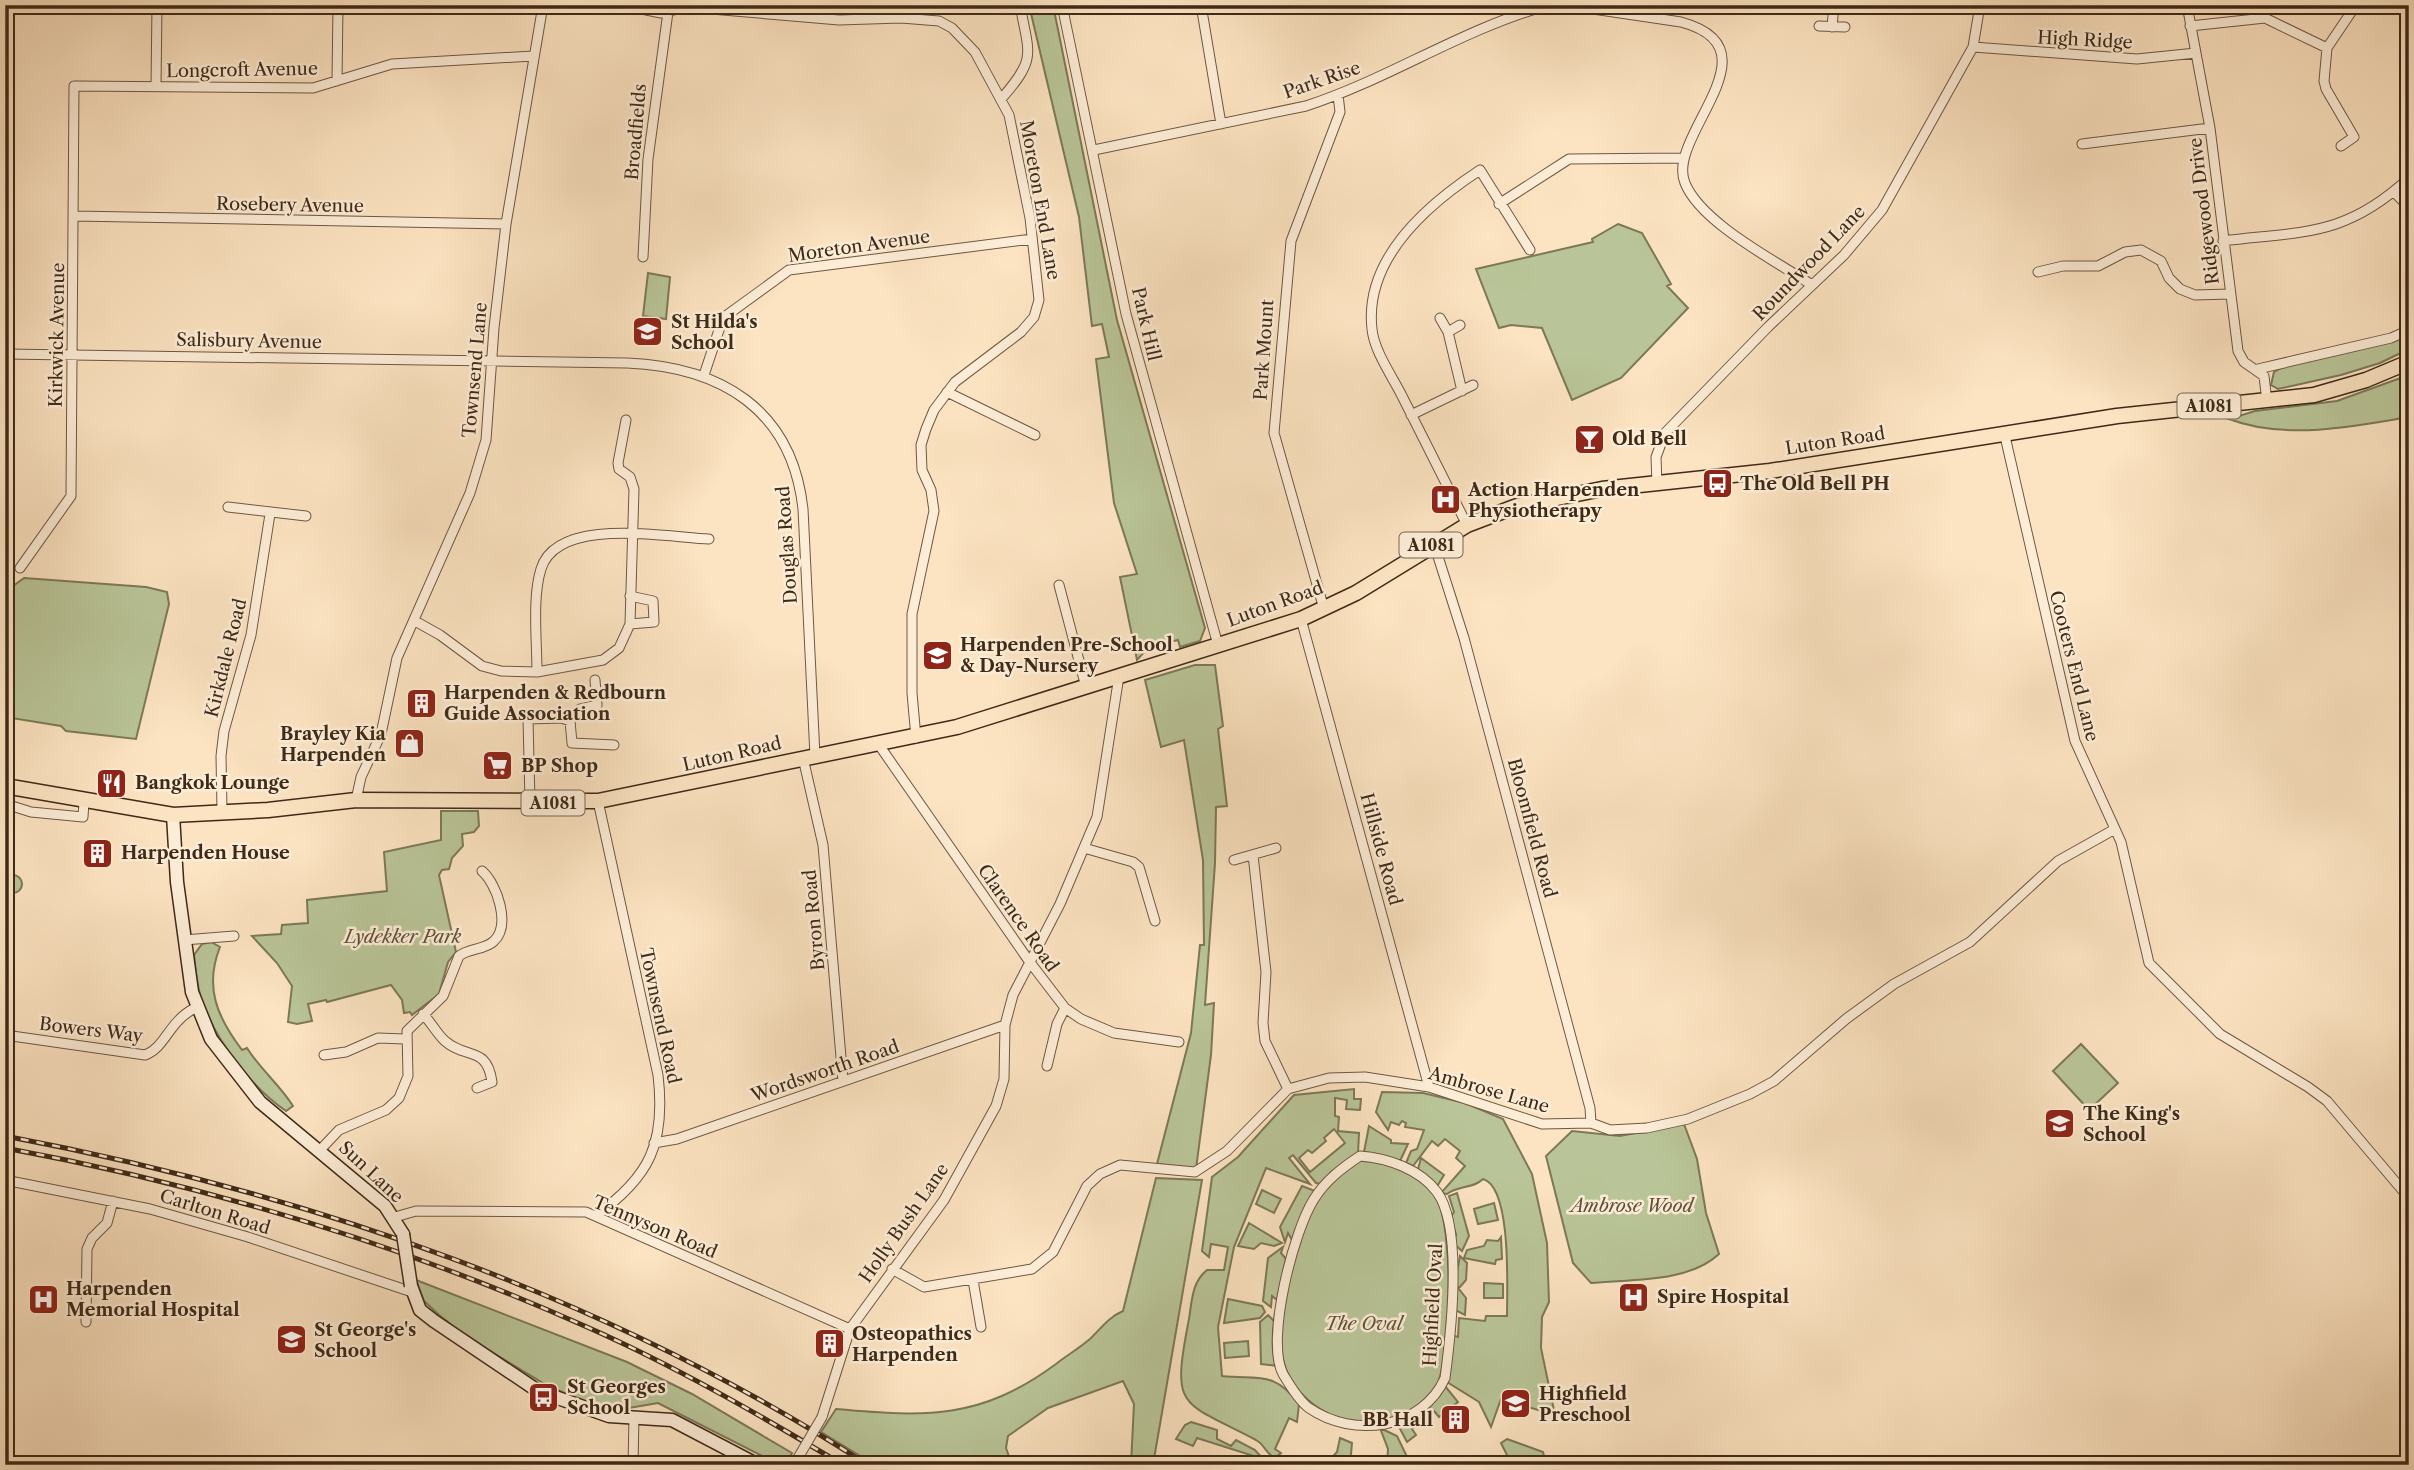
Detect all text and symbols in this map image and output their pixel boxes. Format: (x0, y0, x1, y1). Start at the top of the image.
street label: High Ridge (2037, 27, 2133, 53)
street label: Park Rise (1281, 57, 1363, 103)
street label: Longcroft Avenue (166, 58, 318, 82)
street label: Broadfields (621, 83, 651, 181)
street label: Moreton End Lane (1015, 118, 1065, 282)
street label: Ridgewood Drive (2184, 136, 2224, 286)
street label: Rosebery Avenue (216, 193, 364, 217)
street label: Roundwood Lane (1748, 201, 1870, 325)
street label: Moreton Avenue (787, 225, 931, 267)
street label: Kirkwick Avenue (45, 262, 69, 408)
street label: Park Hill (1127, 285, 1165, 363)
street label: Park Mount (1250, 298, 1279, 401)
street label: Townsend Lane (458, 301, 492, 439)
place label: St Hilda's School (671, 311, 758, 354)
school or university icon: St Hilda's School (631, 315, 665, 349)
street label: Salisbury Avenue (176, 329, 322, 353)
road number: A1081 (2178, 394, 2240, 418)
bar icon: Old Bell (1572, 422, 1606, 456)
street label: Luton Road (1783, 422, 1887, 460)
place label: Old Bell (1612, 428, 1687, 450)
bus stop icon: The Old Bell PH (1700, 467, 1734, 501)
place label: The Old Bell PH (1740, 473, 1890, 495)
place label: Action Harpenden Physiotherapy (1467, 479, 1640, 522)
hospital icon: Action Harpenden Physiotherapy (1428, 483, 1462, 517)
street label: Douglas Road (772, 485, 802, 605)
road number: A1081 (1400, 532, 1462, 558)
street label: Luton Road (1224, 576, 1326, 632)
street label: Cooters End Lane (2045, 588, 2103, 744)
street label: Kirkdale Road (201, 596, 251, 720)
place label: Harpenden Pre-School & Day-Nursery (960, 634, 1173, 677)
school or university icon: Harpenden Pre-School & Day-Nursery (920, 638, 954, 672)
place label: Harpenden & Redbourn Guide Association (444, 682, 667, 725)
building icon: Harpenden & Redbourn Guide Association (404, 686, 438, 720)
place label: Brayley Kia Harpenden (280, 723, 387, 766)
shop icon: Brayley Kia Harpenden (392, 727, 426, 761)
street label: Luton Road (680, 732, 784, 776)
supermarket icon: BP Shop (481, 749, 515, 783)
place label: BP Shop (521, 755, 598, 777)
street label: Bloomfield Road (1503, 756, 1561, 900)
restaurant icon: Bangkok Lounge (95, 766, 129, 800)
place label: Bangkok Lounge (135, 772, 290, 794)
road number: A1081 (522, 790, 584, 816)
street label: Hillside Road (1355, 790, 1407, 908)
building icon: Harpenden House (81, 836, 115, 870)
place label: Harpenden House (121, 842, 290, 864)
street label: Clarence Road (973, 860, 1063, 976)
street label: Byron Road (799, 869, 829, 971)
park label: Lydekker Park (343, 926, 462, 948)
street label: Townsend Road (635, 946, 685, 1086)
street label: Bowers Way (38, 1013, 145, 1047)
street label: Wordsworth Road (747, 1035, 902, 1107)
street label: Ambrose Lane (1425, 1062, 1552, 1118)
place label: The King's School (2083, 1103, 2180, 1146)
school or university icon: The King's School (2043, 1107, 2077, 1141)
street label: Sun Lane (334, 1136, 408, 1208)
street label: Holly Bush Lane (855, 1159, 953, 1287)
street label: Carlton Road (157, 1185, 273, 1239)
street label: Tennyson Road (589, 1191, 721, 1263)
park label: Ambrose Wood (1568, 1195, 1696, 1217)
street label: Highfield Oval (1419, 1243, 1447, 1367)
place label: Harpenden Memorial Hospital (66, 1278, 240, 1321)
hospital icon: Spire Hospital (1617, 1280, 1651, 1314)
hospital icon: Harpenden Memorial Hospital (26, 1282, 60, 1316)
place label: Spire Hospital (1657, 1286, 1789, 1308)
park label: The Oval (1325, 1313, 1405, 1335)
place label: St George's School (314, 1319, 416, 1362)
school or university icon: St George's School (274, 1323, 308, 1357)
place label: Osteopathics Harpenden (852, 1323, 972, 1366)
building icon: Osteopathics Harpenden (812, 1327, 846, 1361)
place label: St Georges School (567, 1376, 666, 1419)
bus stop icon: St Georges School (527, 1380, 561, 1414)
place label: Highfield Preschool (1539, 1383, 1631, 1426)
school or university icon: Highfield Preschool (1499, 1387, 1533, 1421)
building icon: BB Hall (1439, 1403, 1473, 1437)
place label: BB Hall (1362, 1409, 1433, 1431)

